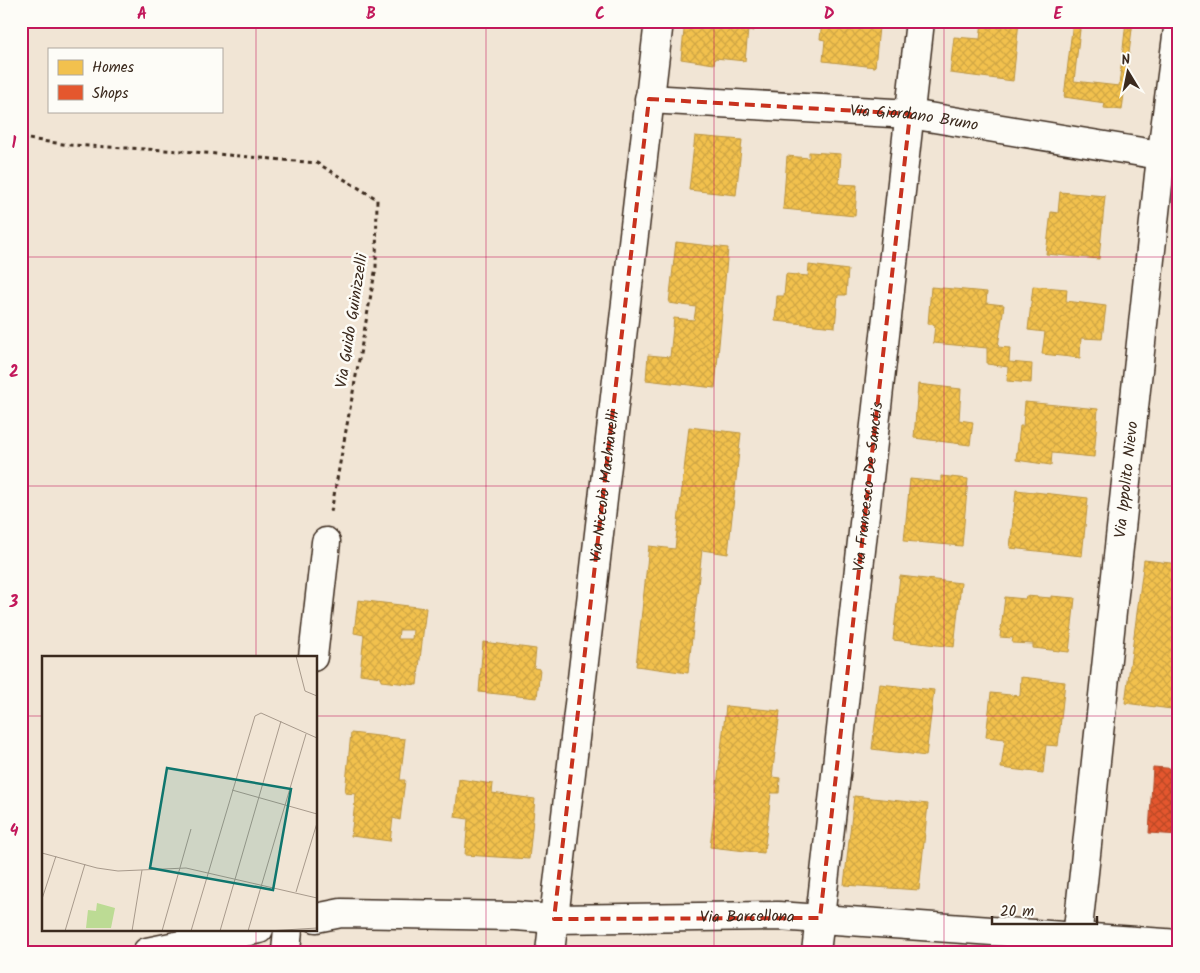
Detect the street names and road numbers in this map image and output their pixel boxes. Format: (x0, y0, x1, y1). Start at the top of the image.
street label: Via Giordano Bruno (849, 98, 980, 138)
street label: Via Guido Guinizzelli (329, 251, 375, 390)
street label: Via Francesco De Sanctis (846, 400, 890, 573)
street label: Via Niccolò Machiavelli (583, 408, 626, 564)
street label: Via Ippolito Nievo (1108, 420, 1145, 539)
street label: Via Barcellona (700, 903, 796, 930)

